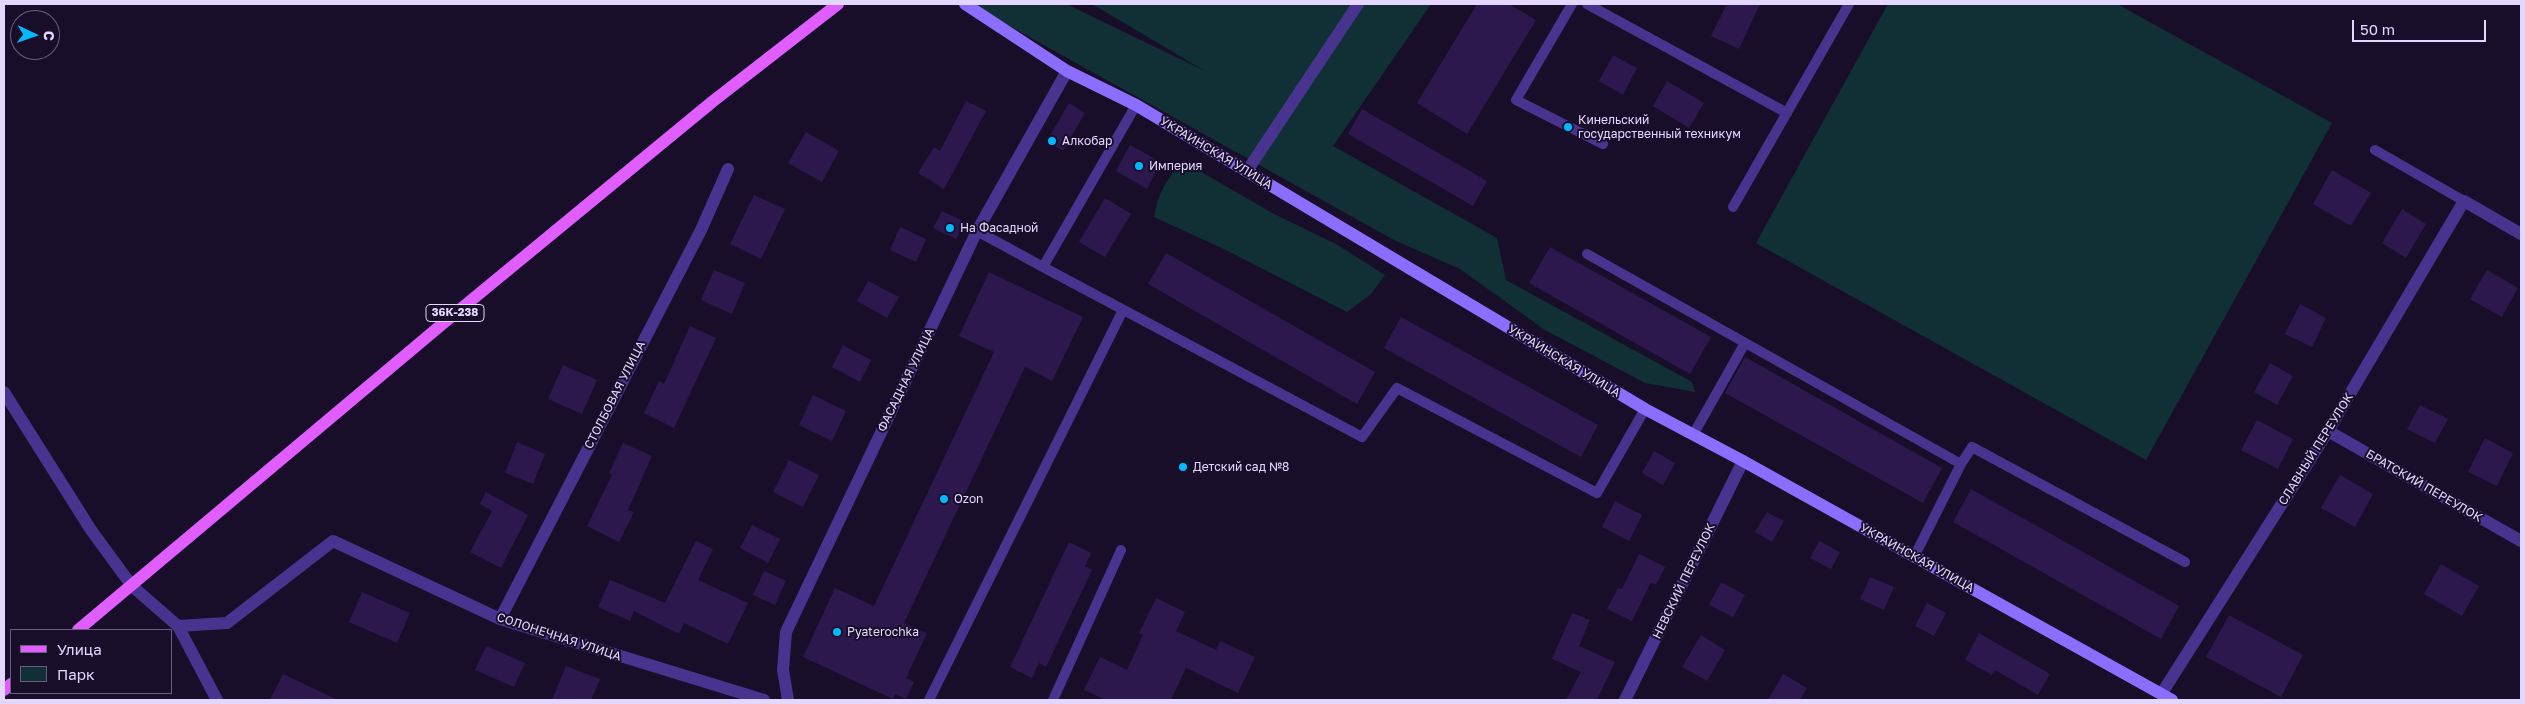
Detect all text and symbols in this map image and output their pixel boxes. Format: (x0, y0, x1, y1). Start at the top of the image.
north arrow (10, 10, 60, 60)
scale bar (2355, 10, 2489, 42)
text: 50 m (2360, 20, 2395, 38)
text: С (41, 30, 58, 41)
place label: Кинельский государственный техникум (1578, 113, 1741, 141)
street label: УКРАИНСКАЯ УЛИЦА (1157, 114, 1275, 192)
marker: Кинельский государственный техникум (1562, 121, 1574, 133)
place label: Алкобар (1062, 134, 1112, 148)
marker: Алкобар (1046, 135, 1058, 147)
place label: Империя (1149, 159, 1202, 173)
marker: Империя (1133, 160, 1145, 172)
place label: На Фасадной (960, 221, 1038, 235)
marker: На Фасадной (944, 222, 956, 234)
road number: 36К-238 (426, 304, 484, 322)
street label: УКРАИНСКАЯ УЛИЦА (1505, 322, 1623, 400)
street label: ФАСАДНАЯ УЛИЦА (875, 326, 937, 434)
street label: СТОЛБОВАЯ УЛИЦА (582, 339, 648, 451)
street label: СЛАВНЫЙ ПЕРЕУЛОК (2276, 390, 2356, 508)
street label: БРАТСКИЙ ПЕРЕУЛОК (2363, 447, 2485, 525)
place label: Детский сад №8 (1193, 460, 1289, 474)
marker: Детский сад №8 (1177, 461, 1189, 473)
place label: Ozon (954, 492, 983, 506)
marker: Ozon (938, 493, 950, 505)
street label: НЕВСКИЙ ПЕРЕУЛОК (1650, 521, 1718, 641)
street label: УКРАИНСКАЯ УЛИЦА (1857, 521, 1977, 595)
street label: СОЛОНЕЧНАЯ УЛИЦА (495, 610, 623, 664)
place label: Pyaterochka (847, 625, 919, 639)
marker: Pyaterochka (831, 626, 843, 638)
legend (10, 629, 172, 694)
text: Улица (57, 640, 102, 658)
text: Парк (57, 665, 95, 683)

